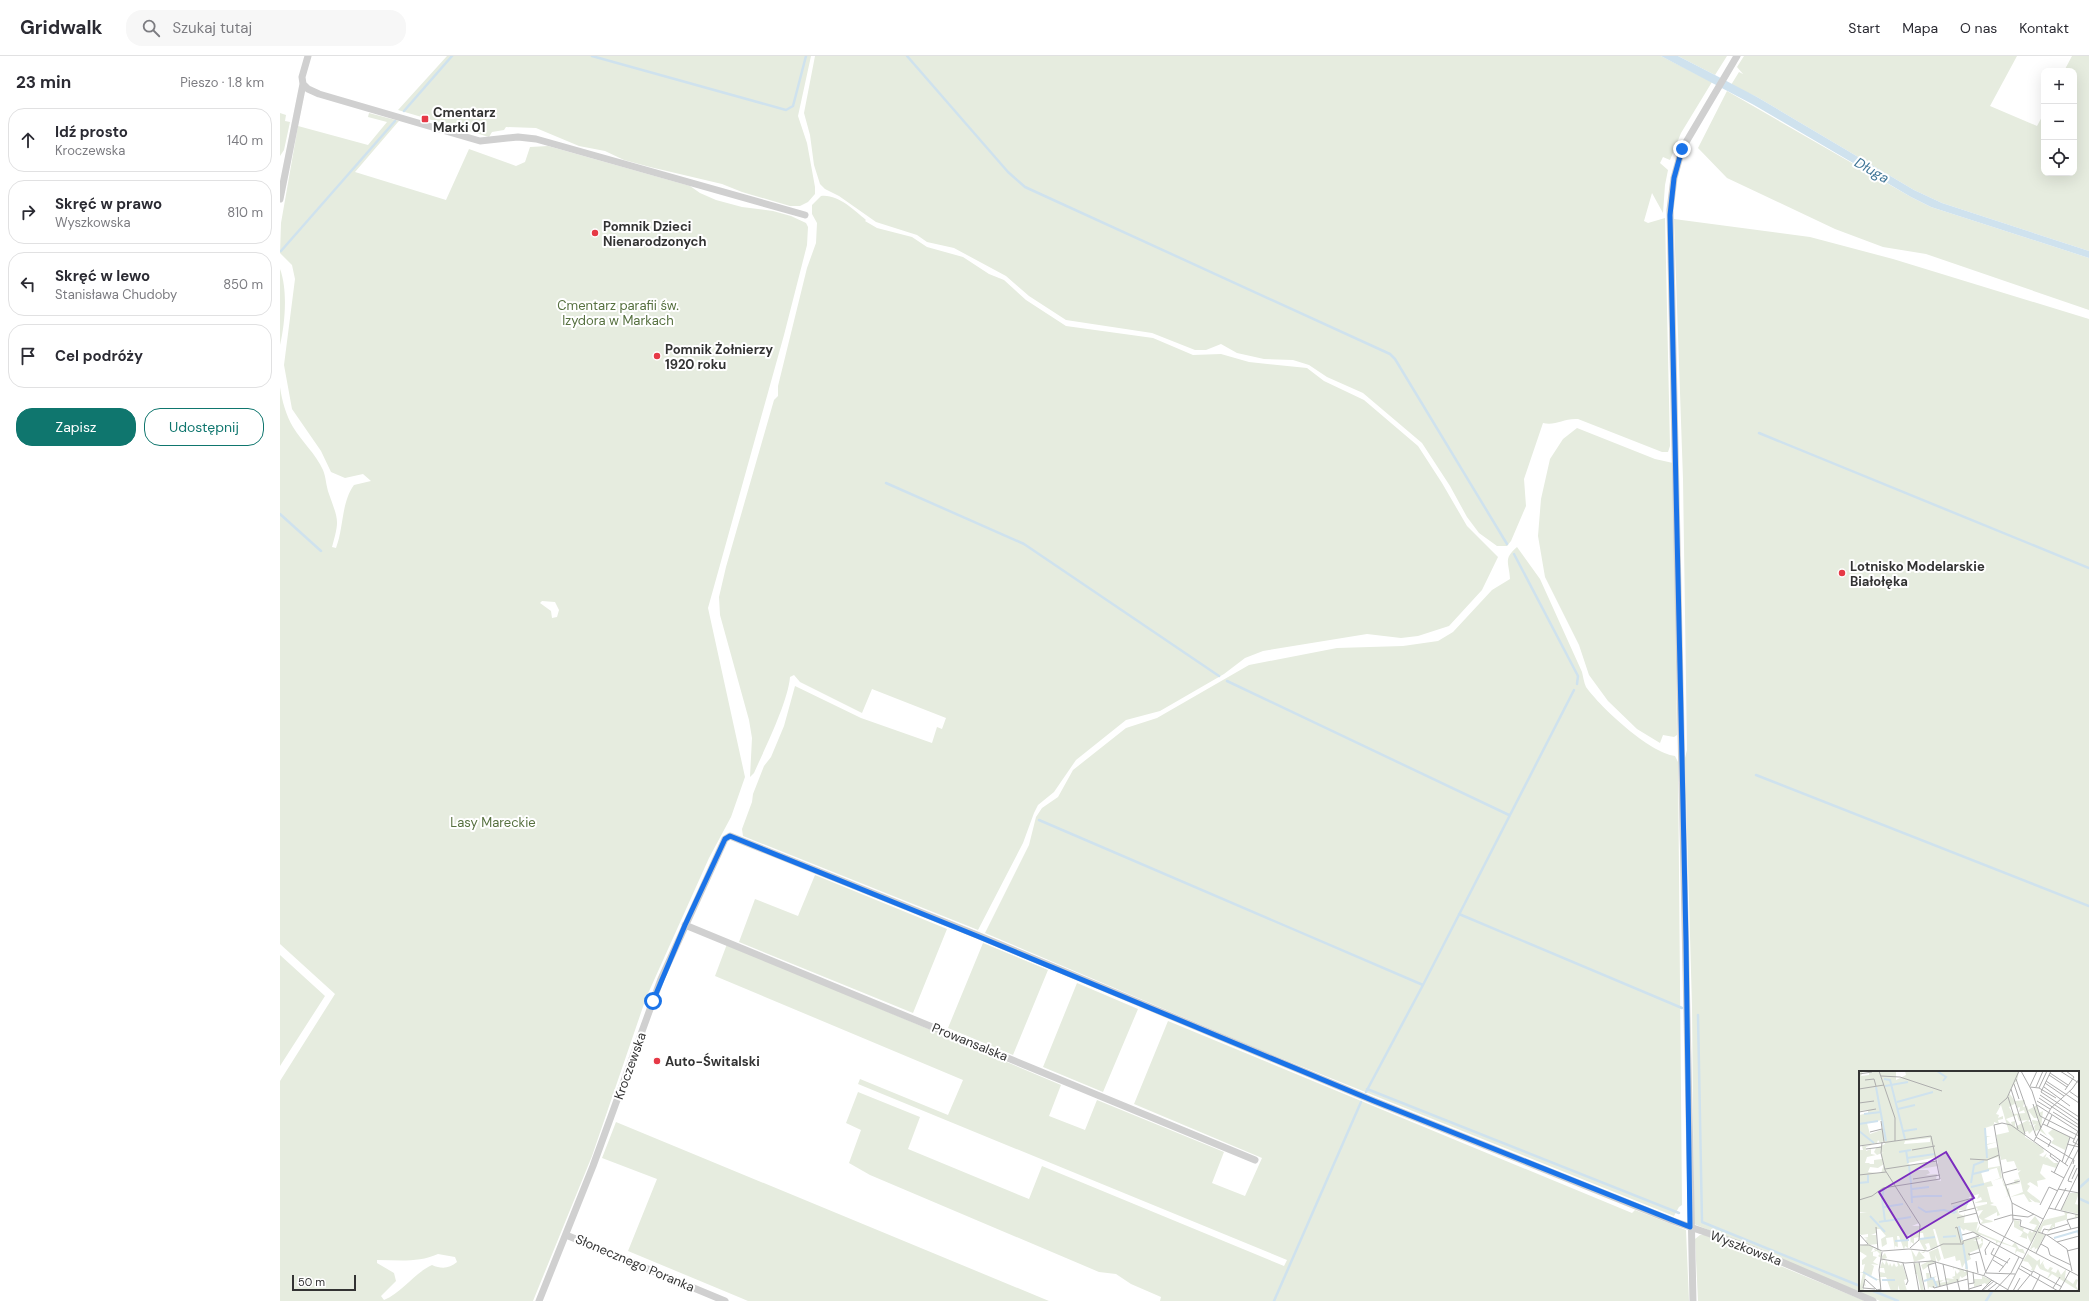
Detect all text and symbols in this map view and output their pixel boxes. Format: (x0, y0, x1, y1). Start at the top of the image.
search box (126, 10, 406, 46)
text: Gridwalk (20, 15, 102, 40)
icon: search (140, 17, 162, 39)
text: Szukaj tutaj (172, 18, 252, 38)
text: Start (1848, 19, 1880, 37)
text: Mapa (1902, 19, 1938, 37)
text: O nas (1960, 19, 1997, 37)
text: Kontakt (2019, 19, 2069, 37)
map controls (2041, 68, 2077, 176)
button: + (2041, 68, 2077, 104)
text: 23 min (16, 71, 71, 93)
text: Pieszo · 1.8 km (180, 74, 264, 91)
place label: Cmentarz Marki 01 (433, 104, 496, 136)
button: − (2041, 104, 2077, 140)
marker: Cmentarz Marki 01 (420, 114, 430, 124)
text: Idź prosto (55, 122, 128, 142)
icon: ahead (17, 129, 39, 151)
text: 140 m (227, 132, 263, 149)
route end (1673, 140, 1691, 158)
button: locate (2041, 140, 2077, 176)
text: Kroczewska (55, 142, 125, 159)
water label: Długa (1852, 153, 1893, 187)
text: Skręć w prawo (55, 194, 162, 214)
icon: right (17, 201, 39, 223)
text: 810 m (227, 204, 263, 221)
text: Wyszkowska (55, 214, 130, 231)
place label: Pomnik Dzieci Nienarodzonych (603, 218, 706, 250)
marker: Pomnik Dzieci Nienarodzonych (590, 228, 600, 238)
text: Skręć w lewo (55, 266, 150, 286)
icon: left (17, 273, 39, 295)
text: 850 m (223, 276, 263, 293)
text: Stanisława Chudoby (55, 286, 177, 303)
park label: Cmentarz parafii św. Izydora w Markach (557, 297, 679, 329)
place label: Pomnik Żołnierzy 1920 roku (665, 341, 773, 373)
icon: arrive (17, 345, 39, 367)
text: Cel podróży (55, 346, 143, 366)
marker: Pomnik Żołnierzy 1920 roku (652, 351, 662, 361)
button: Zapisz (16, 408, 136, 446)
button: Udostępnij (144, 408, 264, 446)
place label: Lotnisko Modelarskie Białołęka (1850, 558, 1985, 590)
marker: Lotnisko Modelarskie Białołęka (1837, 568, 1847, 578)
park label: Lasy Mareckie (450, 814, 536, 831)
route start (644, 992, 662, 1010)
street label: Prowansalska (930, 1019, 1010, 1065)
street label: Kroczewska (610, 1030, 650, 1102)
place label: Auto-Świtalski (665, 1052, 760, 1070)
marker: Auto-Świtalski (652, 1056, 662, 1066)
inset map (1859, 1071, 2079, 1291)
street label: Wyszkowska (1708, 1227, 1784, 1269)
street label: Słonecznego Poranka (573, 1230, 697, 1296)
scale bar (292, 1273, 356, 1292)
text: 50 m (298, 1275, 325, 1289)

